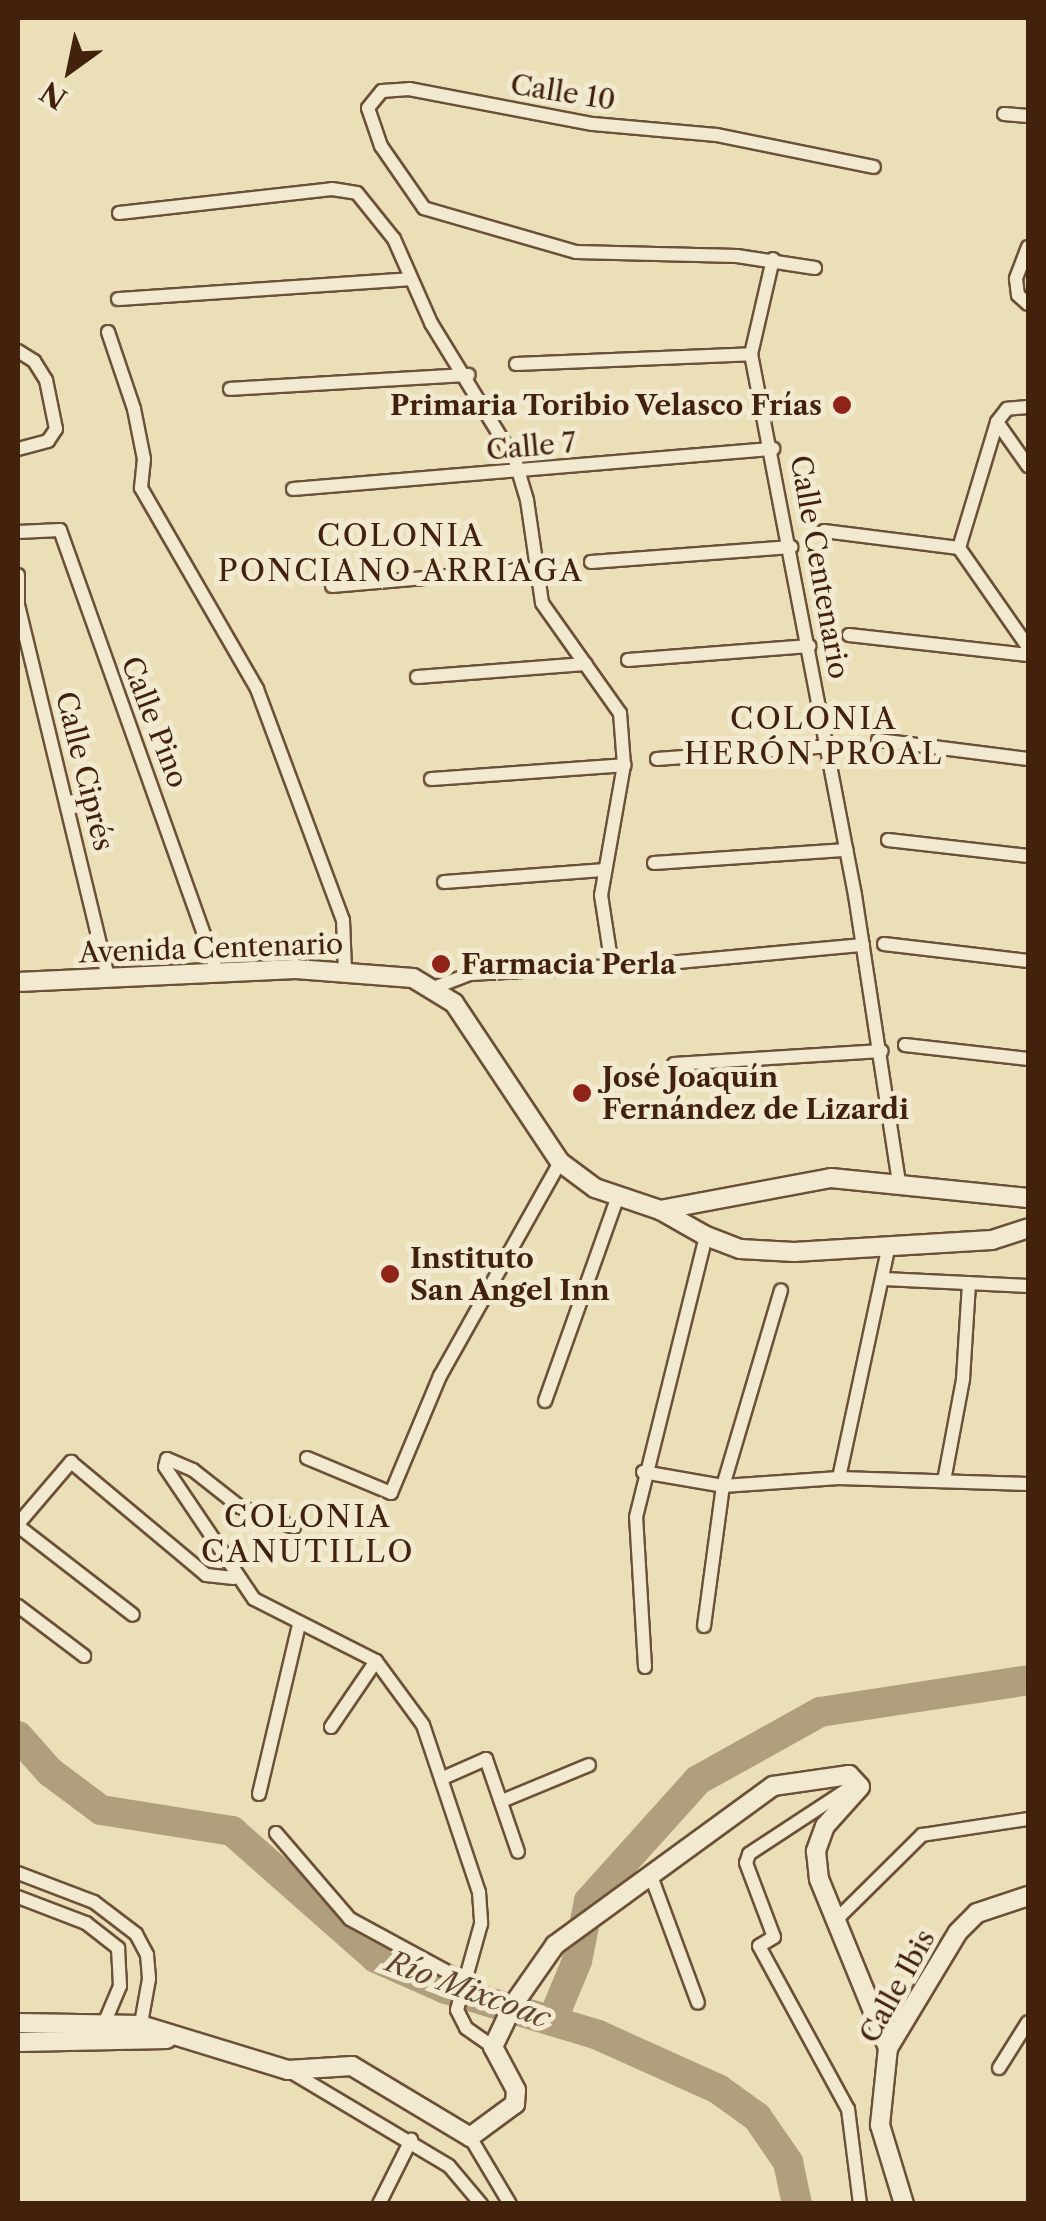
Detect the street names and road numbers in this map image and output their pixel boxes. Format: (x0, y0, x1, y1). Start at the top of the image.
street label: Calle 10 (508, 67, 618, 117)
street label: Calle 7 (485, 425, 577, 467)
street label: Calle Centenario (784, 453, 856, 681)
street label: Calle Pino (115, 652, 195, 792)
street label: Calle Ciprés (49, 688, 121, 854)
street label: Avenida Centenario (78, 927, 344, 969)
street label: Calle Ibis (852, 1924, 942, 2048)

